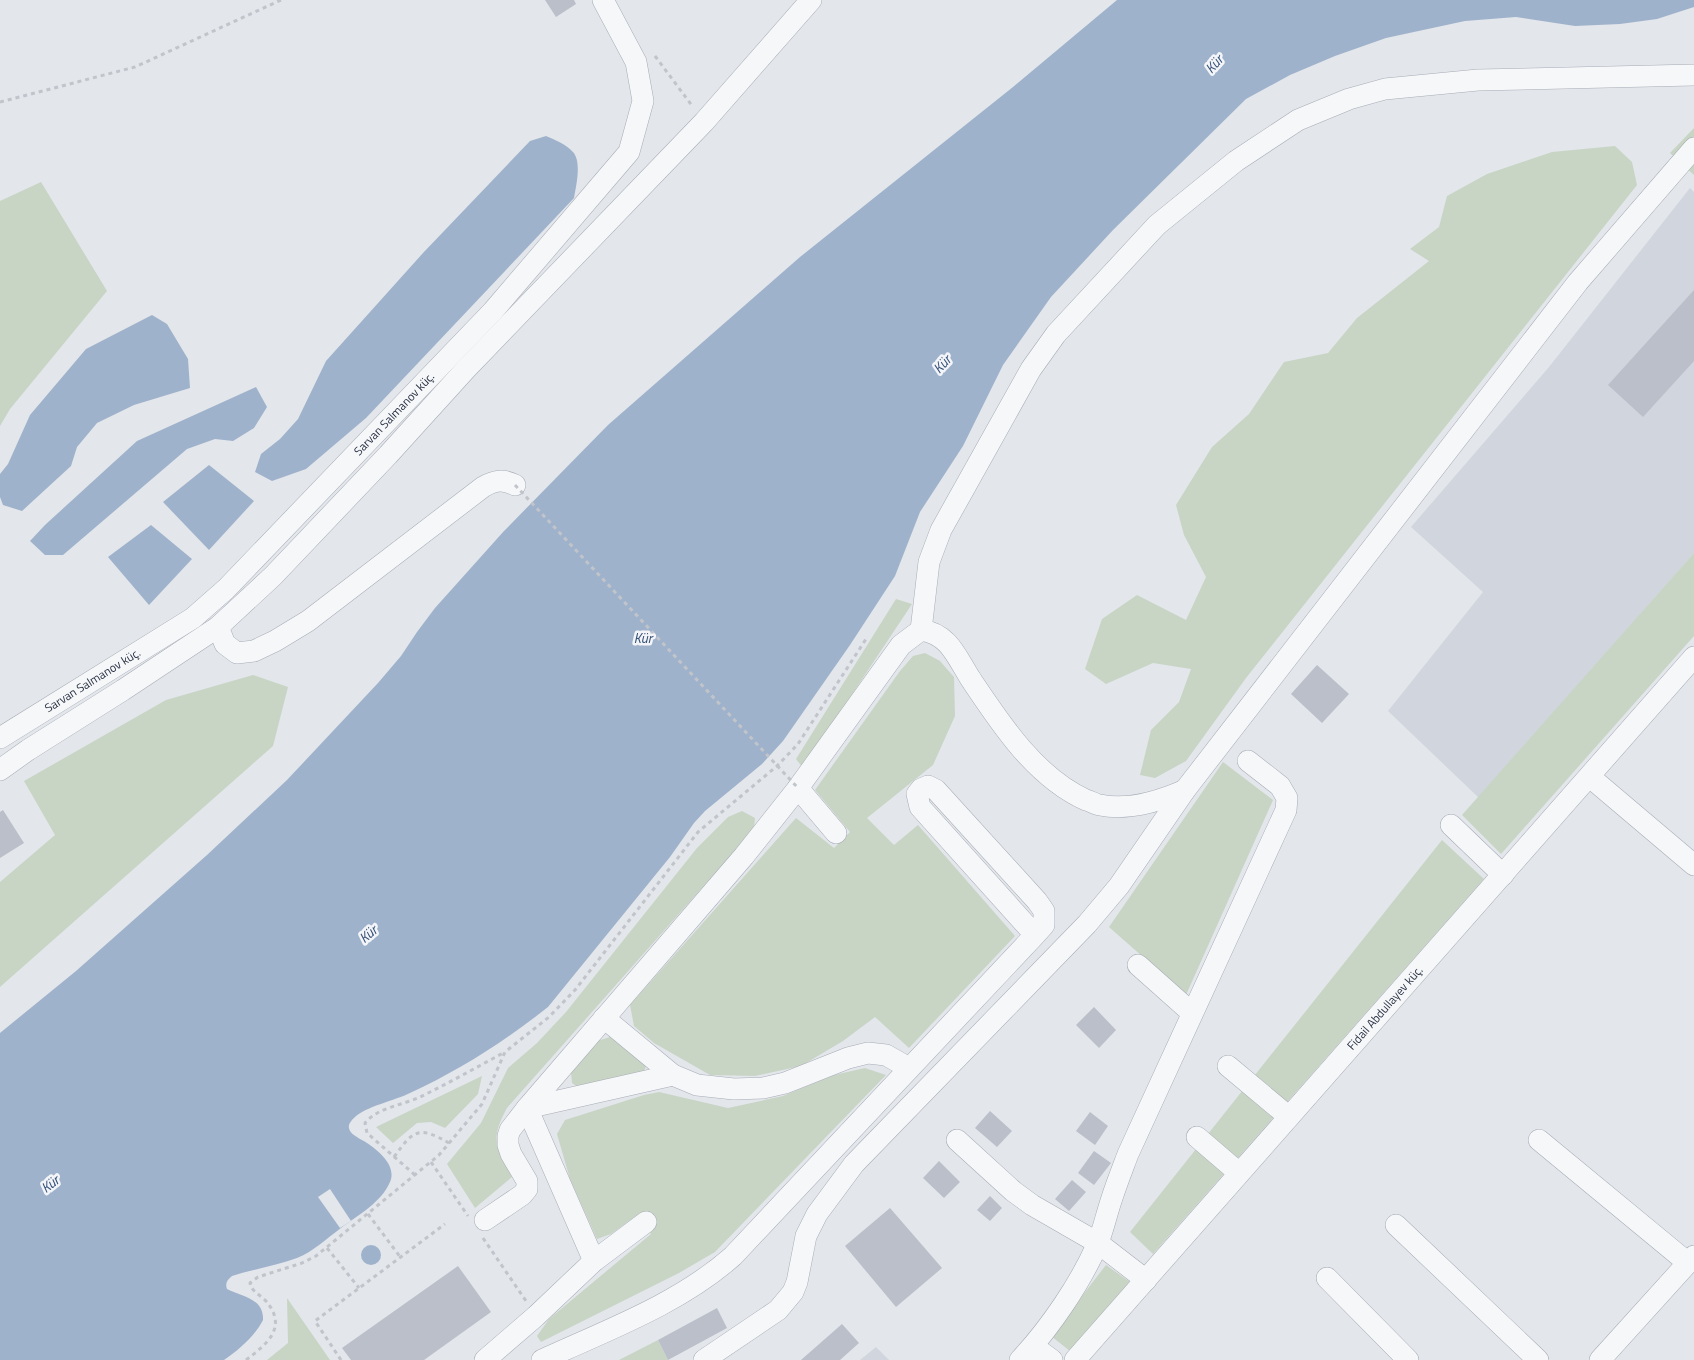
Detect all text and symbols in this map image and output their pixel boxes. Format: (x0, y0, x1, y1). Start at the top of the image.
water label: Kür (1200, 49, 1229, 78)
water label: Kür (928, 349, 957, 378)
street label: Sarvan Salmanov küç. (349, 367, 439, 460)
water label: Kür (634, 627, 654, 648)
street label: Sarvan Salmanov küç. (41, 643, 144, 717)
water label: Kür (354, 919, 383, 948)
street label: Fidail Abdullayev küç. (1342, 961, 1427, 1054)
water label: Kür (36, 1169, 65, 1198)

